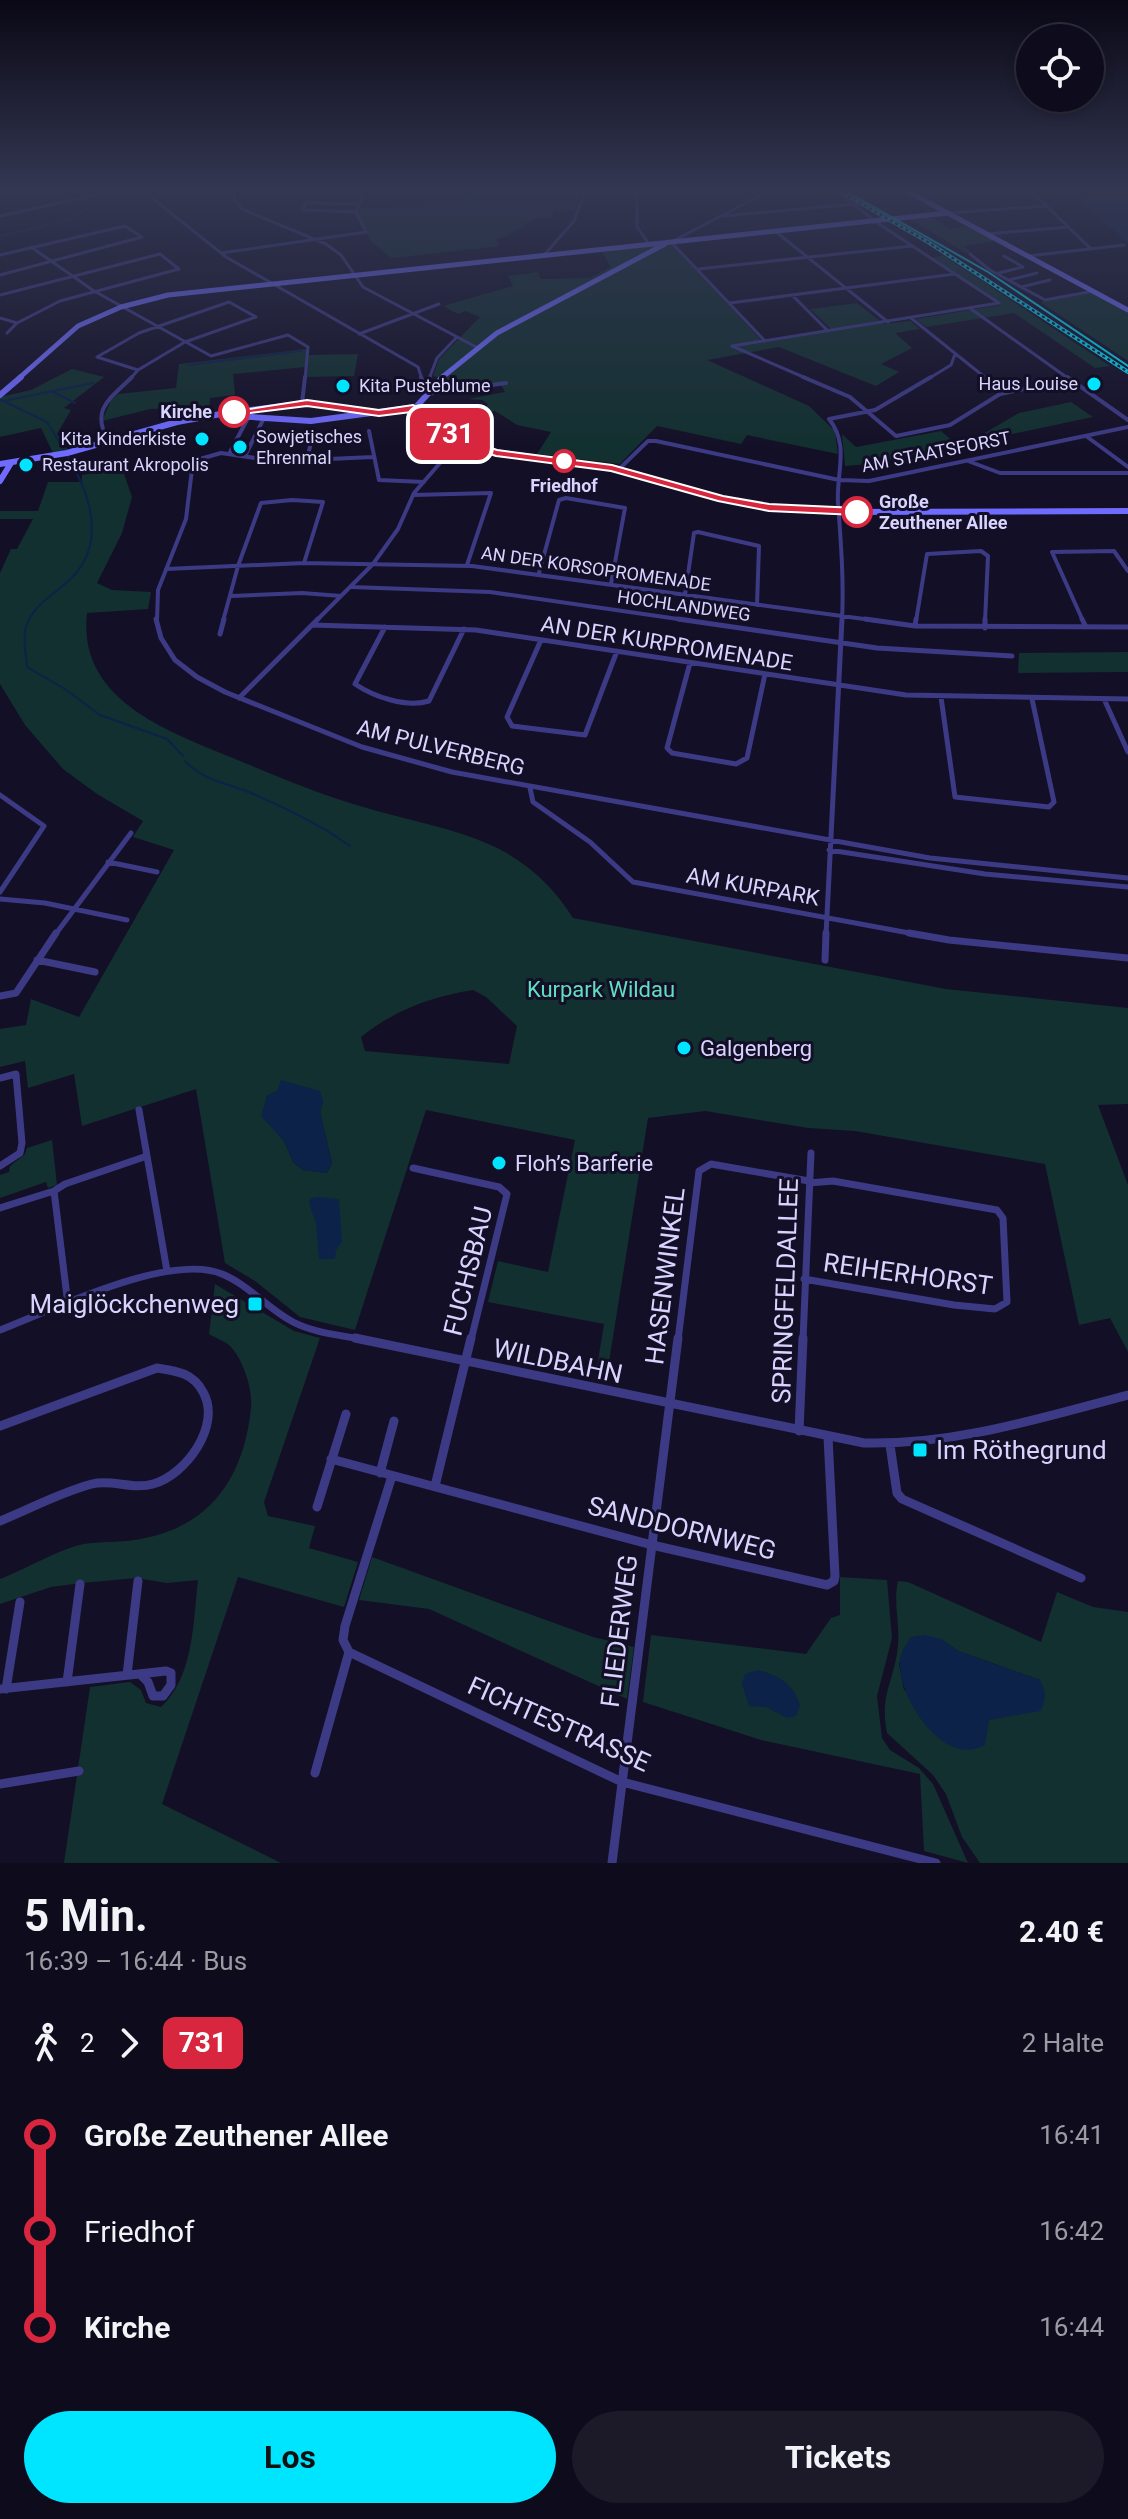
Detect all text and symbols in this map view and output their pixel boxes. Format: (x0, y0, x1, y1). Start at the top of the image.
map controls (1016, 24, 1104, 112)
button: locate (1016, 24, 1104, 112)
place label: Haus Louise (979, 373, 1078, 394)
place label: Kita Pusteblume (359, 375, 491, 396)
marker: Haus Louise (1085, 375, 1103, 393)
marker: Kita Pusteblume (334, 377, 352, 395)
marker: Kirche (219, 397, 249, 427)
place label: Kirche (160, 401, 212, 422)
line badge: 731 (404, 408, 496, 460)
text: 731 (426, 417, 474, 450)
place label: Sowjetisches Ehrenmal (256, 426, 362, 468)
street label: AM STAATSFORST (860, 427, 1012, 476)
place label: Kita Kinderkiste (61, 428, 186, 449)
marker: Kita Kinderkiste (193, 430, 211, 448)
marker: Sowjetisches Ehrenmal (231, 438, 249, 456)
marker: Friedhof (553, 450, 575, 472)
place label: Restaurant Akropolis (42, 454, 209, 475)
marker: Restaurant Akropolis (17, 456, 35, 474)
place label: Friedhof (530, 475, 598, 496)
place label: Große Zeuthener Allee (879, 491, 1008, 533)
marker: Große Zeuthener Allee (842, 497, 872, 527)
street label: AN DER KORSOPROMENADE (480, 542, 712, 595)
street label: HOCHLANDWEG (616, 586, 752, 625)
street label: AN DER KURPROMENADE (539, 611, 795, 676)
street label: AM PULVERBERG (354, 715, 527, 780)
street label: AM KURPARK (684, 862, 822, 911)
park label: Kurpark Wildau (527, 977, 675, 1002)
place label: Galgenberg (700, 1036, 812, 1061)
marker: Galgenberg (675, 1039, 693, 1057)
place label: Floh’s Barferie (515, 1151, 653, 1176)
marker: Floh’s Barferie (490, 1154, 508, 1172)
street label: SPRINGFELDALLEE (766, 1178, 804, 1404)
street label: HASENWINKEL (639, 1186, 691, 1366)
street label: FUCHSBAU (437, 1203, 499, 1339)
street label: REIHERHORST (821, 1247, 995, 1301)
place label: Maiglöckchenweg (30, 1289, 239, 1319)
marker: Maiglöckchenweg (246, 1295, 264, 1313)
street label: WILDBAHN (491, 1333, 625, 1389)
place label: Im Röthegrund (936, 1435, 1107, 1465)
marker: Im Röthegrund (911, 1441, 929, 1459)
street label: SANDDORNWEG (585, 1490, 779, 1566)
street label: FLIEDERWEG (595, 1553, 643, 1709)
street label: FICHTESTRASSE (463, 1670, 655, 1778)
text: 5 Min. (24, 1890, 148, 1942)
text: 2.40 € (1019, 1914, 1104, 1949)
text: 16:39 – 16:44 · Bus (24, 1946, 247, 1976)
icon: walk (24, 2021, 68, 2065)
icon: forward (107, 2021, 151, 2065)
text: 731 (179, 2026, 227, 2059)
text: 2 (80, 2028, 95, 2058)
text: 2 Halte (1022, 2028, 1104, 2058)
text: Große Zeuthener Allee (84, 2118, 389, 2153)
text: 16:41 (1039, 2120, 1104, 2150)
text: Friedhof (84, 2214, 195, 2249)
text: 16:42 (1039, 2216, 1104, 2246)
text: Kirche (84, 2310, 170, 2345)
text: 16:44 (1039, 2312, 1104, 2342)
button: Los (24, 2411, 556, 2503)
button: Tickets (572, 2411, 1104, 2503)

